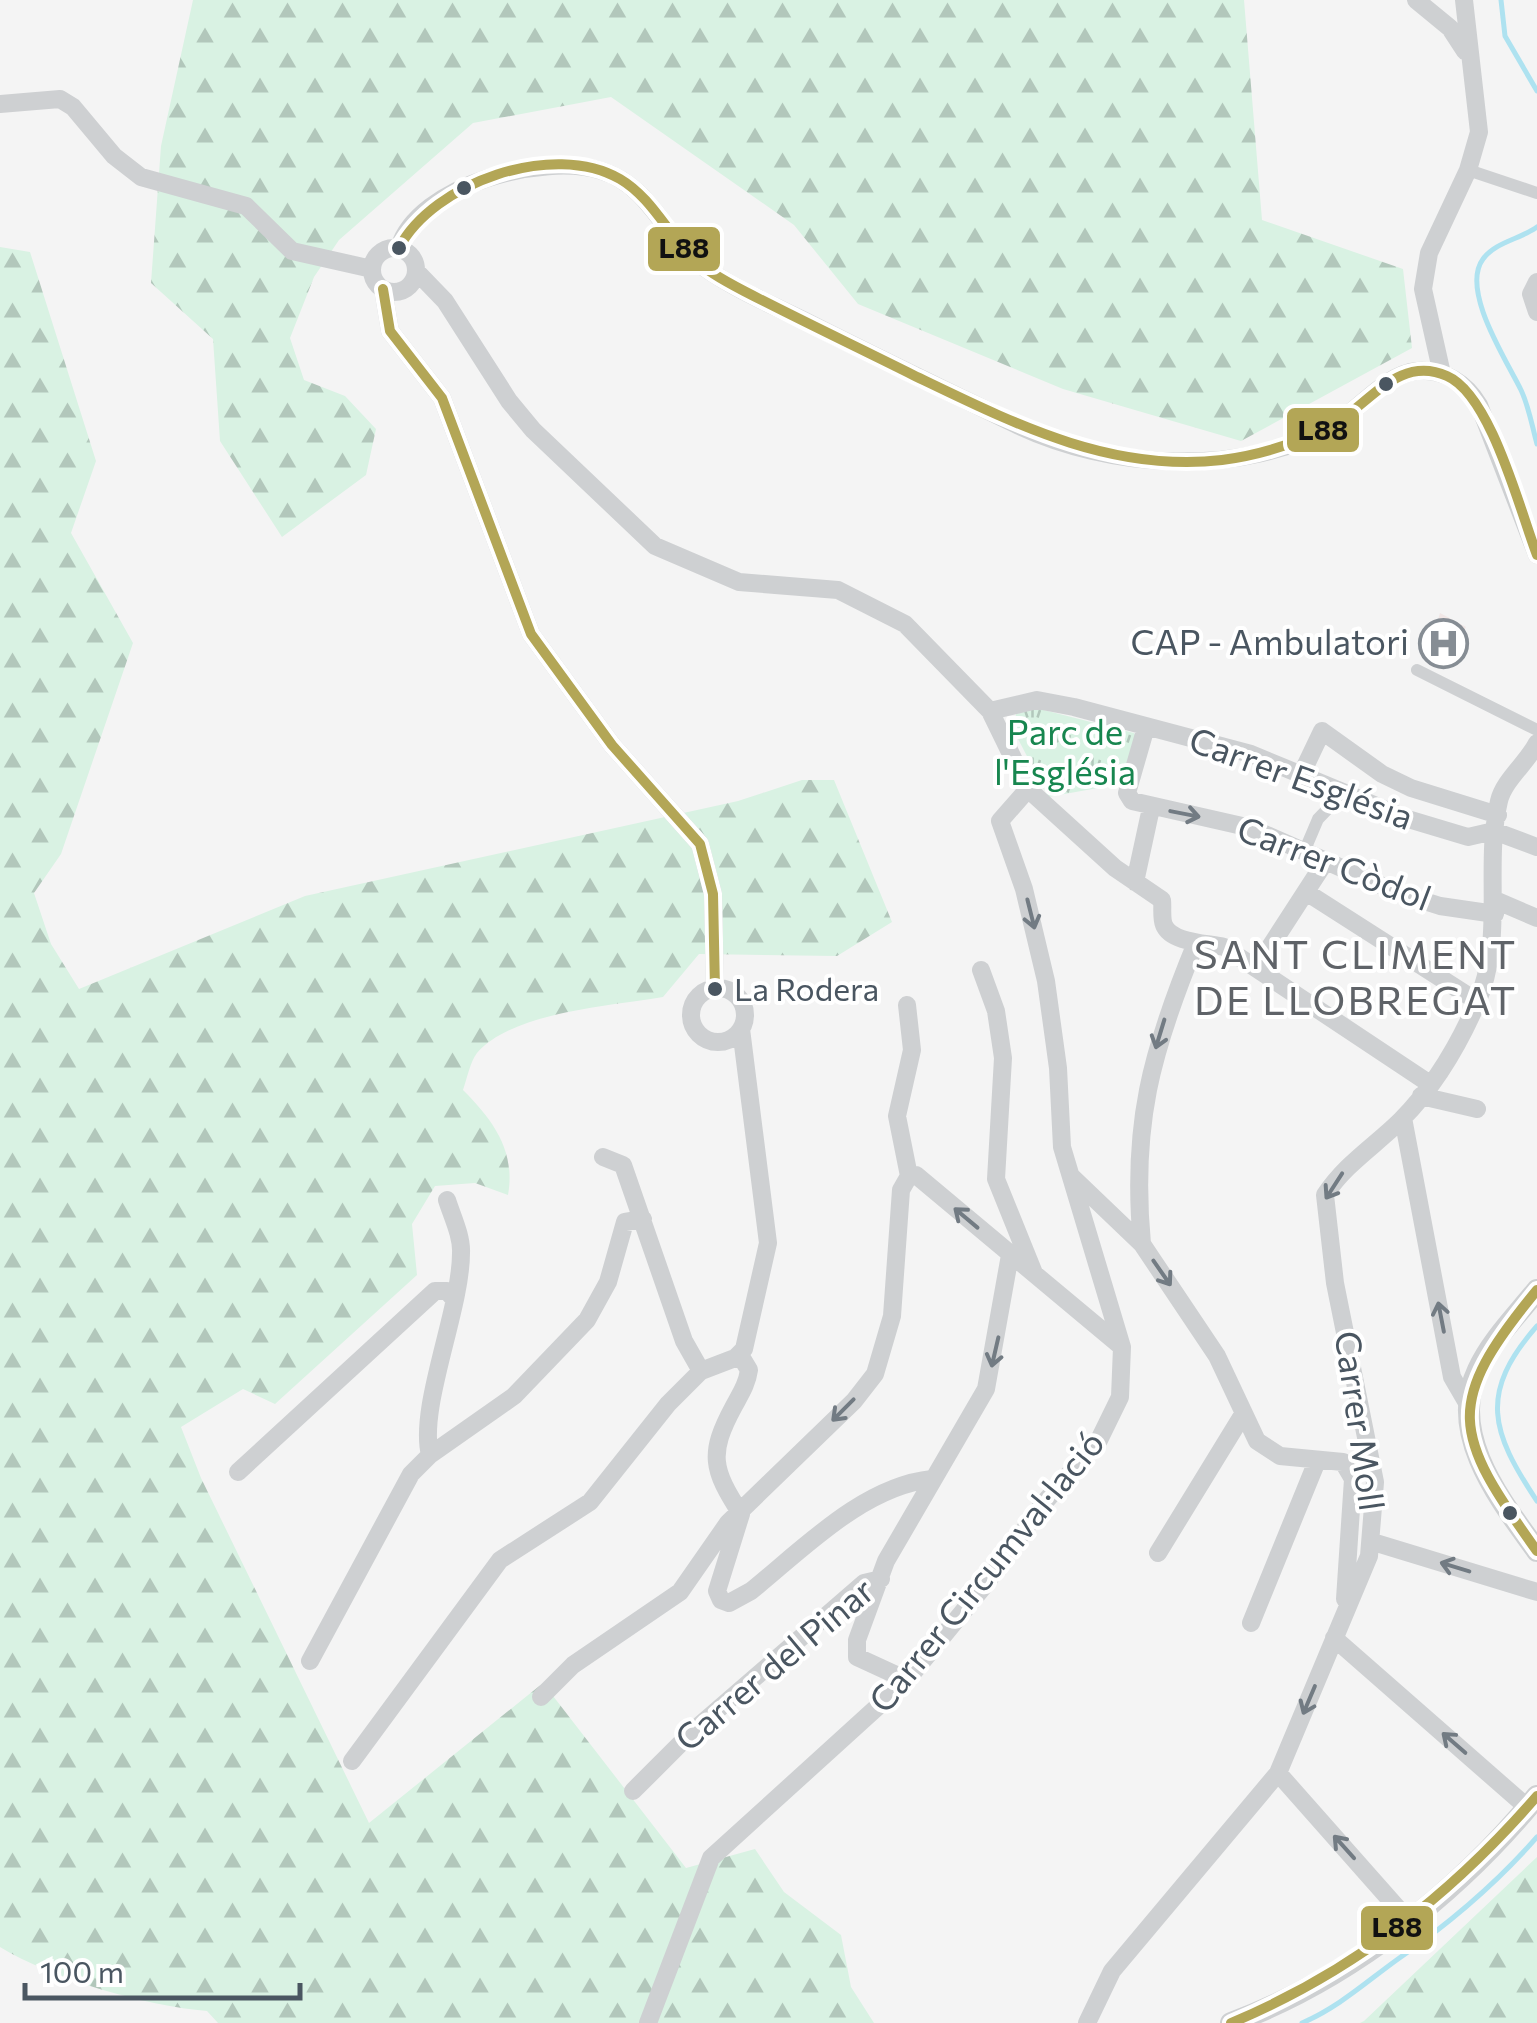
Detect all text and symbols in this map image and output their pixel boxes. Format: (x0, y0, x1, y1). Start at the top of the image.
unlabelled marker (454, 178, 474, 198)
line badge: L88 (646, 225, 722, 273)
text: L88 (659, 230, 709, 264)
unlabelled marker (389, 238, 409, 258)
unlabelled marker (1376, 374, 1396, 394)
line badge: L88 (1285, 406, 1361, 454)
text: L88 (1298, 412, 1348, 446)
hospital icon: CAP - Ambulatori (1418, 617, 1470, 669)
place label: CAP - Ambulatori (1131, 619, 1409, 662)
park label: Parc de l'Església (994, 709, 1136, 792)
street label: Carrer Església (1184, 716, 1420, 837)
one-way arrow (1168, 805, 1201, 824)
street label: Carrer Còdol (1232, 805, 1438, 918)
one-way arrow (1022, 898, 1041, 929)
district label: SANT CLIMENT DE LLOBREGAT (1194, 928, 1518, 1023)
place label: La Rodera (734, 968, 879, 1008)
marker: La Rodera (705, 979, 725, 999)
one-way arrow (1150, 1018, 1168, 1049)
one-way arrow (1324, 1171, 1344, 1199)
one-way arrow (954, 1208, 980, 1230)
one-way arrow (1151, 1258, 1172, 1286)
one-way arrow (1430, 1301, 1449, 1333)
street label: Carrer Moll (1328, 1328, 1395, 1513)
one-way arrow (985, 1335, 1003, 1367)
one-way arrow (832, 1398, 856, 1422)
street label: Carrer Circumval·lació (858, 1421, 1112, 1720)
unlabelled marker (1500, 1503, 1520, 1523)
one-way arrow (1440, 1556, 1471, 1574)
street label: Carrer del Pinar (665, 1567, 882, 1759)
one-way arrow (1299, 1684, 1317, 1714)
one-way arrow (1442, 1733, 1468, 1755)
one-way arrow (1332, 1835, 1355, 1860)
line badge: L88 (1359, 1904, 1435, 1952)
text: L88 (1372, 1909, 1422, 1943)
scale bar (25, 1938, 300, 2000)
text: 100 m (40, 1952, 124, 1989)

